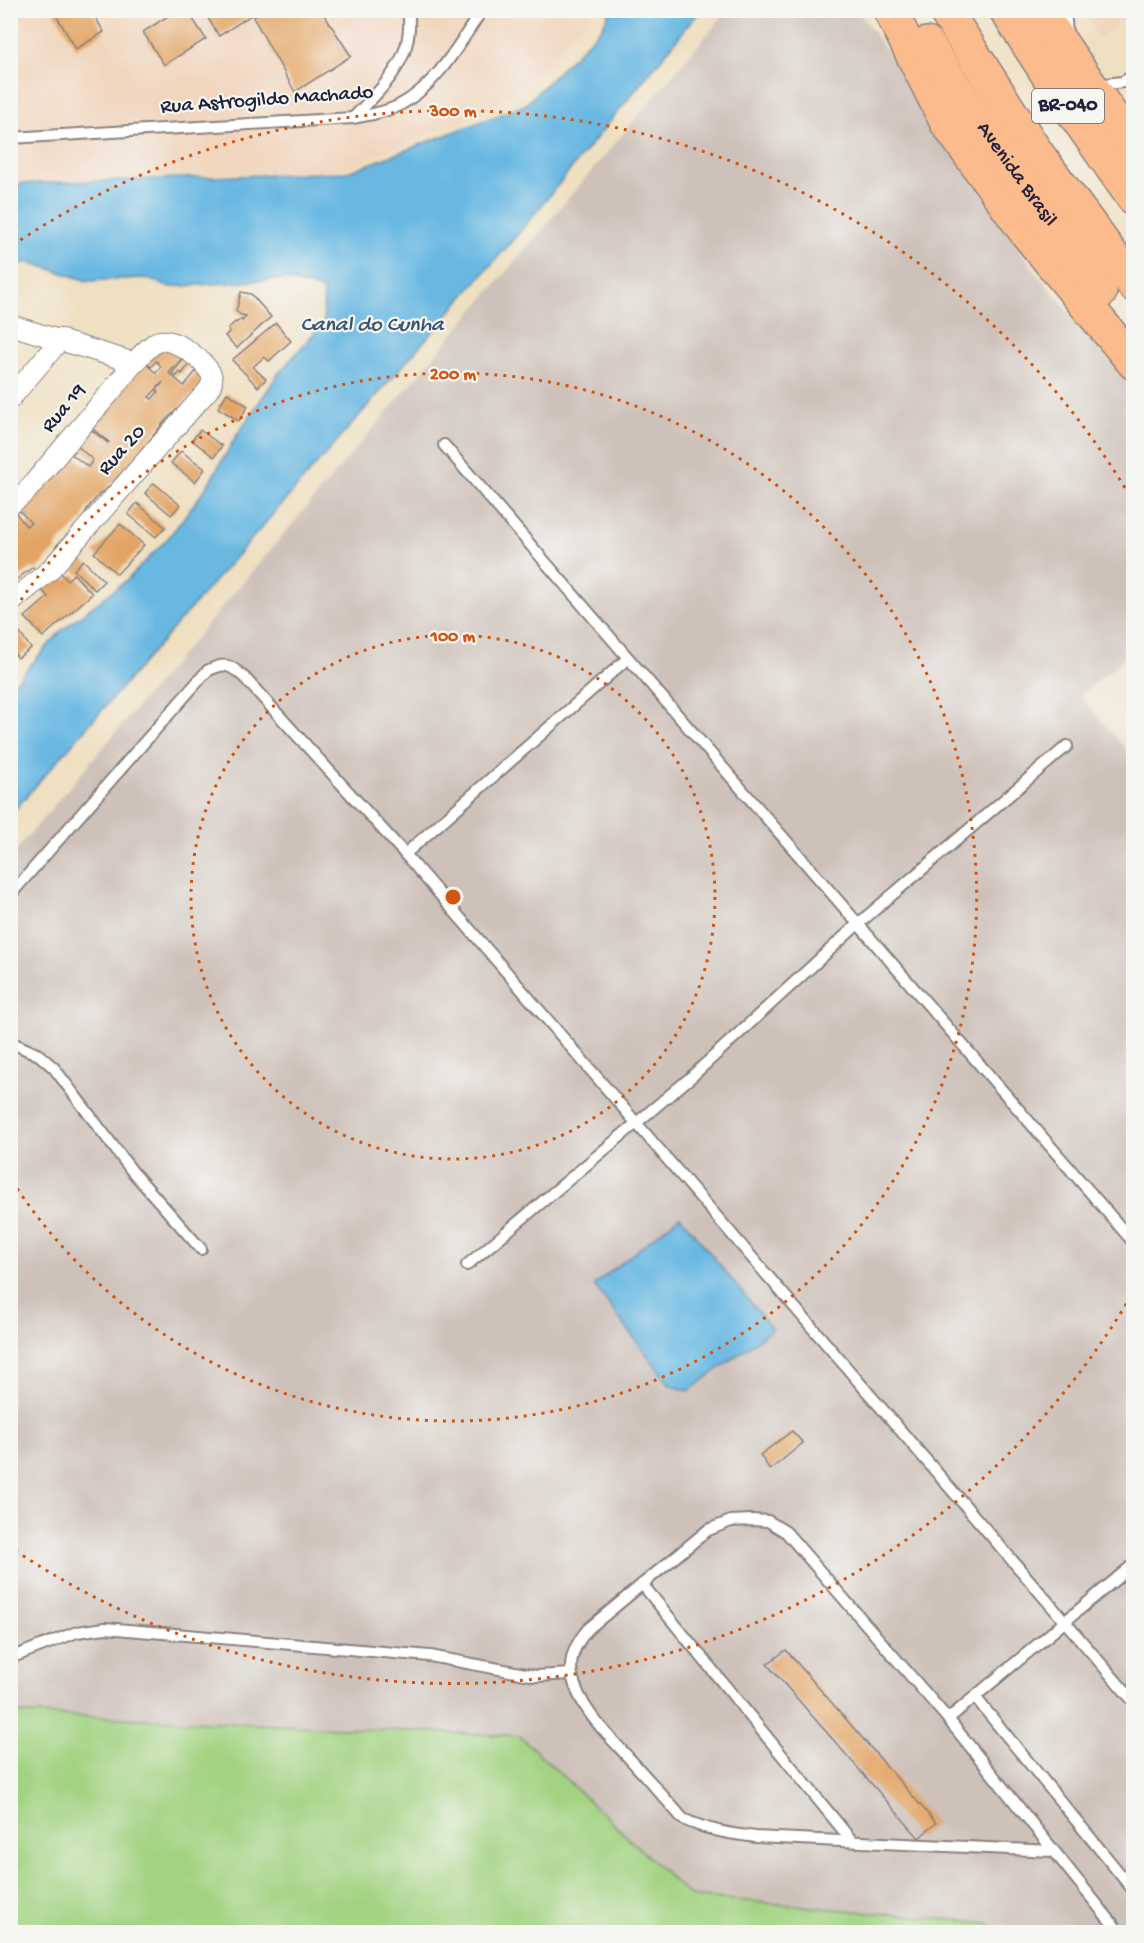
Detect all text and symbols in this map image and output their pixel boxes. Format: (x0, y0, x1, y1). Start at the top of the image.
street label: Rua Astrogildo Machado (160, 81, 374, 121)
road number: BR-040 (1032, 89, 1104, 123)
text: 300 m (429, 102, 477, 123)
street label: Avenida Brasil (970, 117, 1062, 232)
water label: Canal do Cunha (300, 313, 445, 339)
text: 200 m (430, 365, 476, 386)
street label: Rua 19 (37, 379, 93, 439)
street label: Rua 20 (94, 420, 152, 482)
text: 100 m (430, 627, 476, 648)
centre of rings (443, 887, 463, 907)

